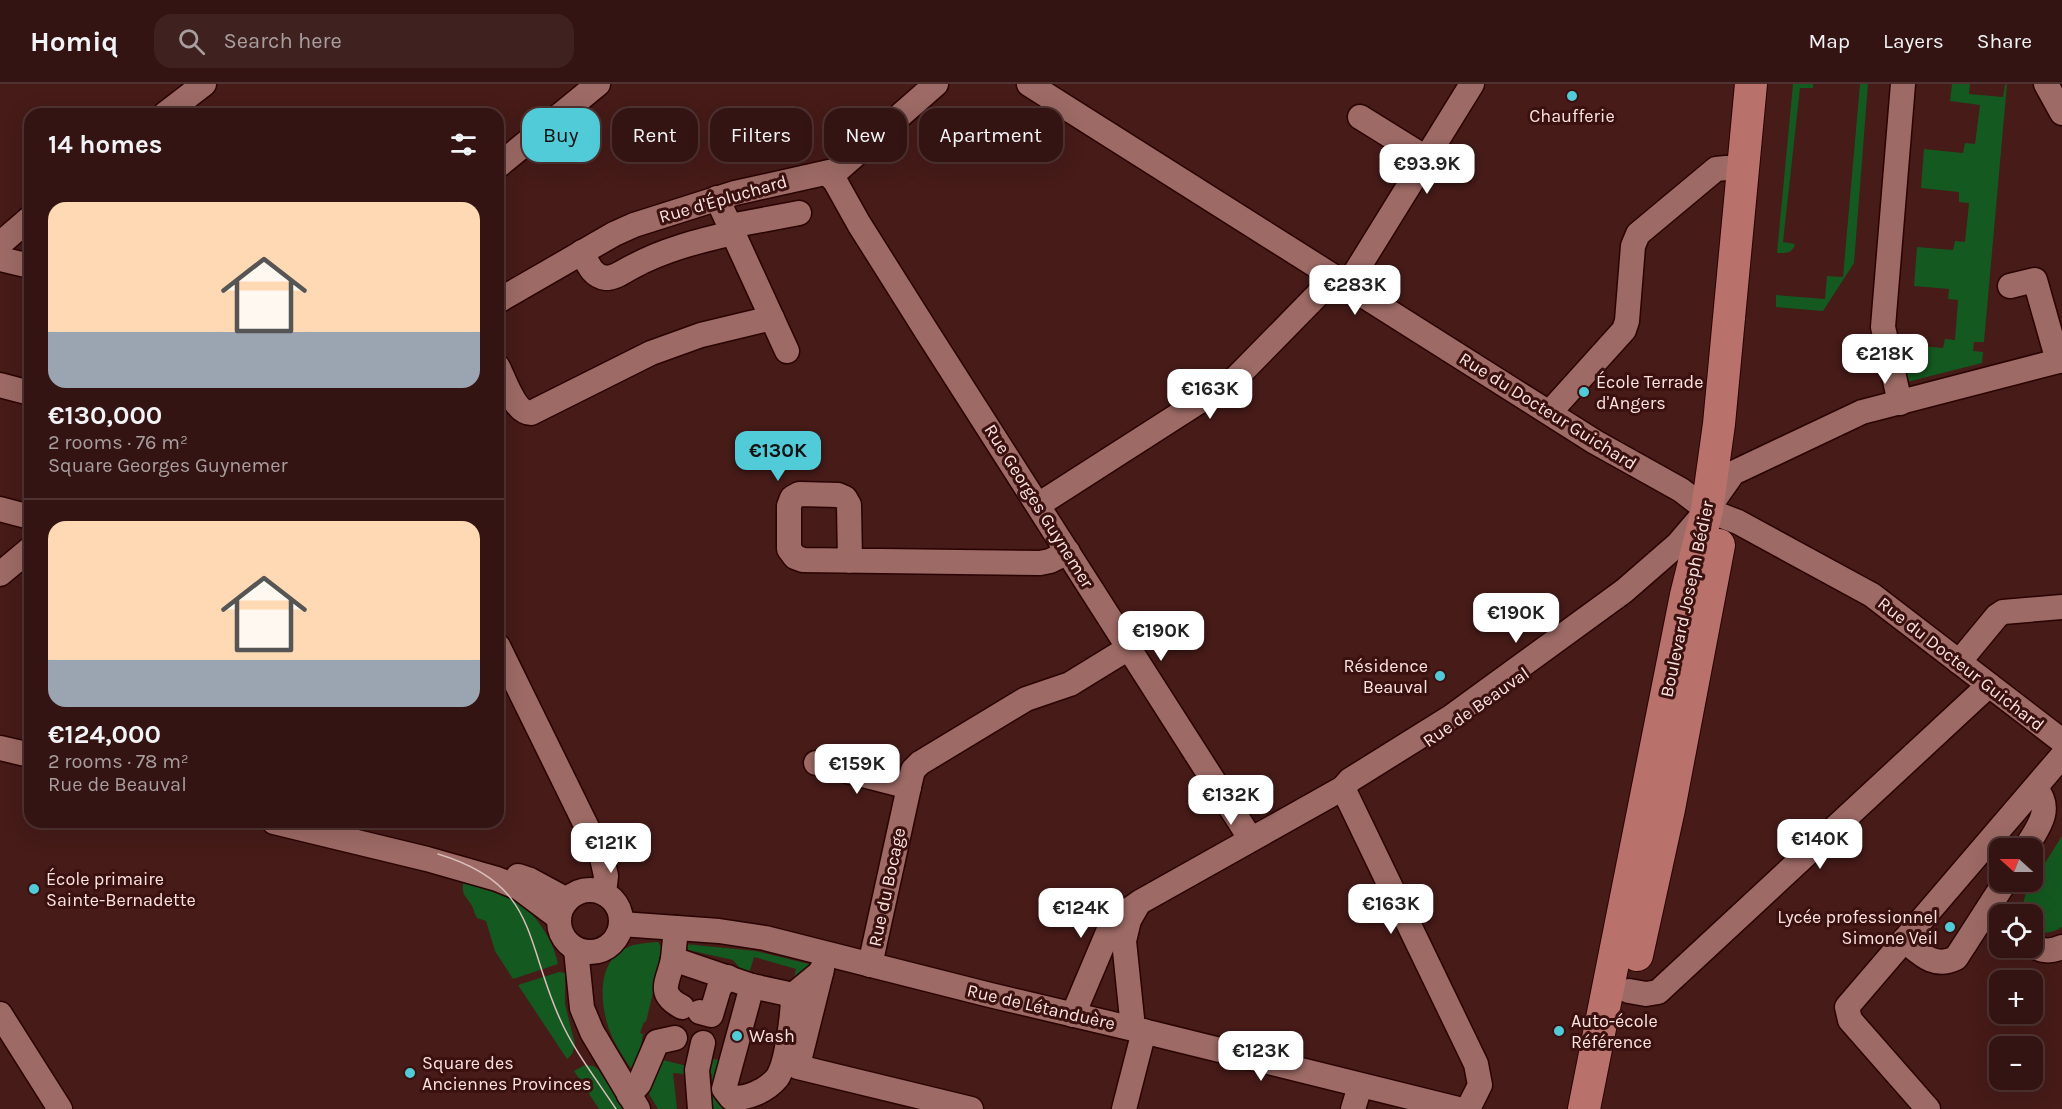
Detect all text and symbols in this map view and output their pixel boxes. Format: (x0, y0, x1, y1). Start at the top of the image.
search box (154, 14, 574, 68)
text: Homiq (30, 25, 118, 58)
icon: search (175, 25, 208, 58)
text: Search here (223, 28, 342, 54)
text: Map (1808, 29, 1850, 53)
text: Layers (1883, 29, 1944, 53)
text: Share (1977, 29, 2032, 53)
marker: Chaufferie (1565, 89, 1579, 103)
place label: Chaufferie (1529, 105, 1615, 127)
chip: Buy (522, 108, 600, 162)
chip: Rent (612, 108, 698, 162)
chip: Filters (710, 108, 812, 162)
chip: New (824, 108, 907, 162)
chip: Apartment (919, 108, 1063, 162)
icon: filters (447, 128, 480, 161)
text: 14 homes (48, 129, 162, 160)
pin: €93.9K (1378, 144, 1476, 195)
text: €93.9K (1394, 152, 1460, 175)
street label: Rue d'Épluchard (656, 169, 790, 228)
icon: home (210, 241, 318, 349)
pin: €283K (1313, 265, 1397, 316)
text: €283K (1323, 273, 1387, 296)
pin: €218K (1843, 334, 1927, 385)
text: €218K (1856, 342, 1914, 365)
street label: Rue du Docteur Guichard (1455, 347, 1641, 475)
pin: €163K (1168, 369, 1252, 420)
place label: École Terrade d'Angers (1596, 370, 1704, 414)
text: €163K (1181, 377, 1239, 400)
marker: École Terrade d'Angers (1577, 385, 1591, 399)
text: €130,000 (48, 400, 162, 431)
street label: Rue Georges Guynemer (980, 420, 1099, 592)
text: 2 rooms · 76 m² (48, 431, 188, 454)
pin: €130K (736, 431, 820, 482)
text: €130K (749, 439, 807, 462)
text: Square Georges Guynemer (48, 454, 288, 477)
street label: Boulevard Joseph Bédier (1655, 498, 1719, 699)
icon: home (210, 560, 318, 668)
street label: Rue du Docteur Guichard (1873, 592, 2049, 736)
pin: €190K (1474, 593, 1558, 644)
text: €190K (1487, 601, 1545, 624)
pin: €190K (1119, 611, 1203, 662)
text: €190K (1132, 619, 1190, 642)
place label: Résidence Beauval (1344, 655, 1428, 698)
street label: Rue de Beauval (1419, 662, 1533, 752)
marker: Résidence Beauval (1433, 669, 1447, 683)
text: €124,000 (48, 719, 161, 750)
pin: €159K (815, 744, 899, 795)
text: 2 rooms · 78 m² (48, 750, 189, 773)
text: €159K (829, 752, 885, 775)
text: Rue de Beauval (48, 773, 187, 796)
pin: €132K (1189, 775, 1273, 826)
text: €132K (1202, 783, 1260, 806)
pin: €140K (1778, 819, 1862, 870)
pin: €121K (569, 823, 653, 874)
street label: Rue du Bocage (864, 826, 910, 948)
text: €140K (1791, 827, 1849, 850)
text: €121K (585, 831, 637, 854)
north arrow (1989, 838, 2043, 892)
map controls (1989, 838, 2043, 1090)
place label: École primaire Sainte-Bernadette (46, 867, 196, 911)
marker: École primaire Sainte-Bernadette (27, 882, 41, 896)
pin: €163K (1349, 884, 1433, 935)
pin: €124K (1039, 888, 1123, 939)
text: €163K (1362, 892, 1420, 915)
text: €124K (1053, 896, 1109, 919)
button: locate (1989, 904, 2043, 958)
place label: Lycée professionnel Simone Veil (1777, 906, 1938, 949)
marker: Lycée professionnel Simone Veil (1943, 920, 1957, 934)
button: + (1989, 970, 2043, 1024)
street label: Rue de Létanduère (965, 979, 1117, 1035)
place label: Auto-école Référence (1571, 1010, 1658, 1053)
marker: Auto-école Référence (1552, 1024, 1566, 1038)
place label: Wash (749, 1025, 795, 1047)
marker: Wash (730, 1029, 744, 1043)
pin: €123K (1219, 1031, 1303, 1082)
button: − (1989, 1036, 2043, 1090)
text: €123K (1232, 1039, 1290, 1062)
place label: Square des Anciennes Provinces (422, 1052, 591, 1095)
marker: Square des Anciennes Provinces (403, 1066, 417, 1080)

